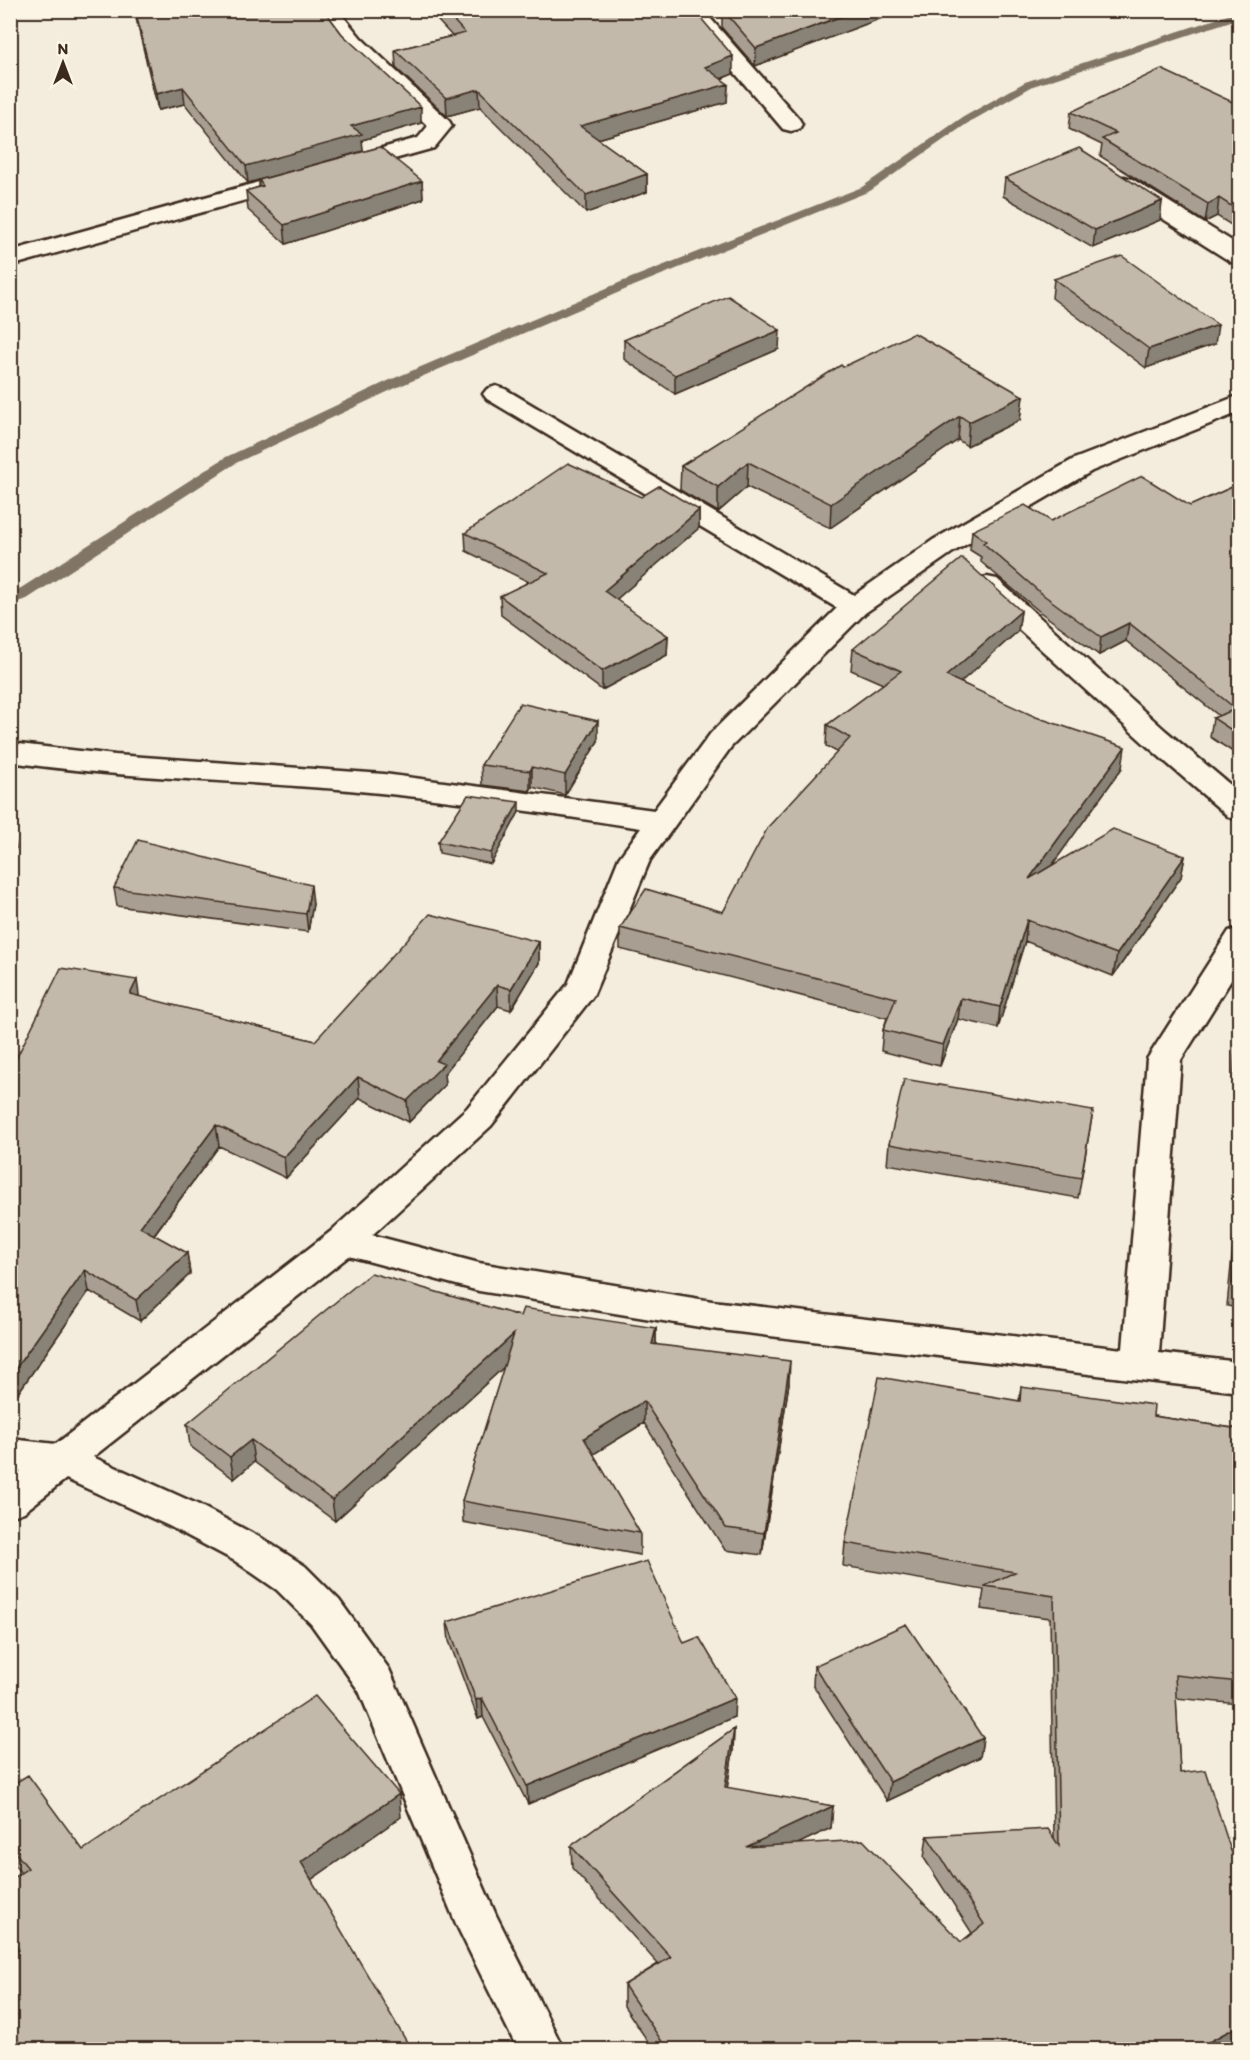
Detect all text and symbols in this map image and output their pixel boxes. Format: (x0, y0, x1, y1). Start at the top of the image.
north arrow (33, 33, 93, 93)
text: N (58, 39, 68, 58)

